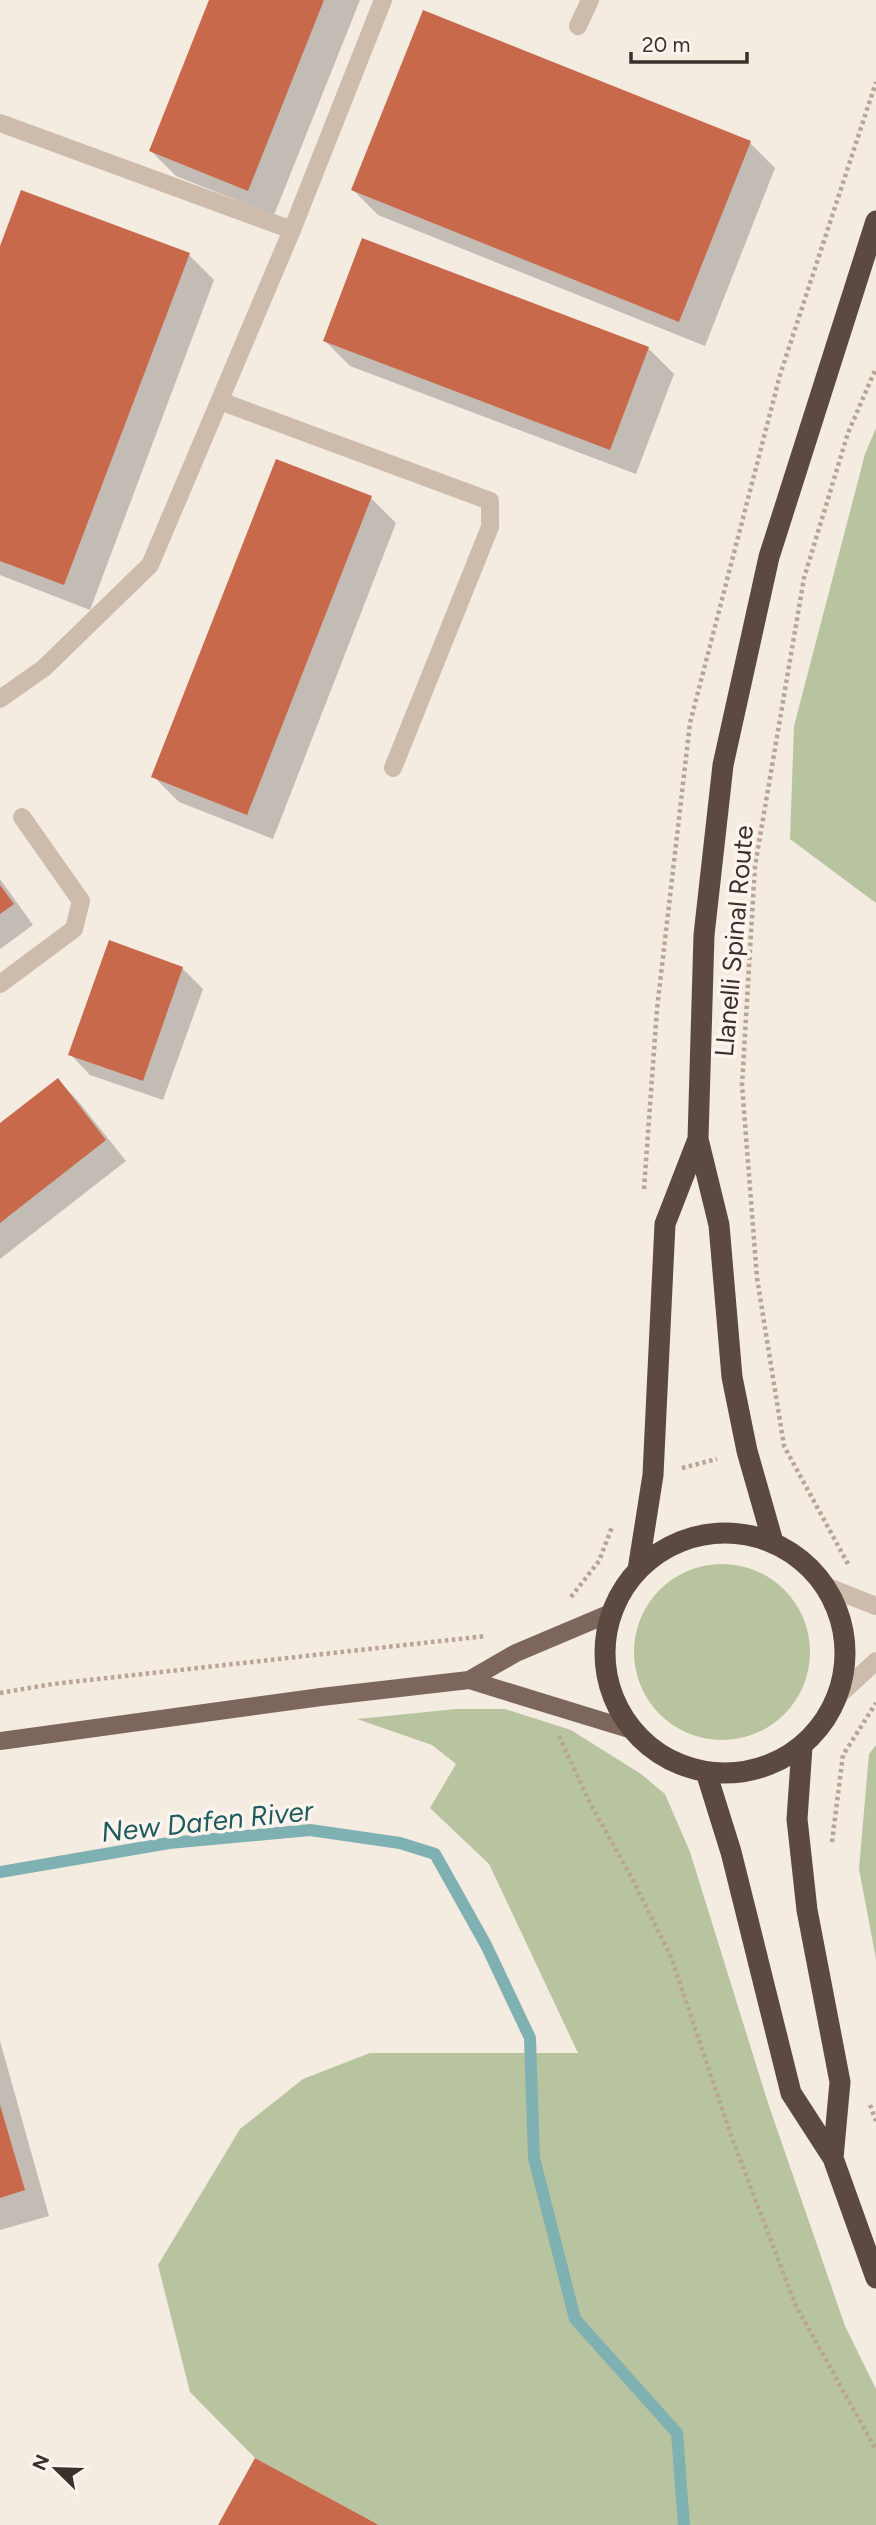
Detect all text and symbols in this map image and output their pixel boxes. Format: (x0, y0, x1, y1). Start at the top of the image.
scale bar (631, 21, 746, 65)
text: 20 m (642, 32, 690, 57)
street label: Llanelli Spinal Route (708, 824, 760, 1058)
water label: New Dafen River (99, 1793, 316, 1849)
north arrow (21, 2434, 91, 2504)
text: N (27, 2451, 54, 2474)

